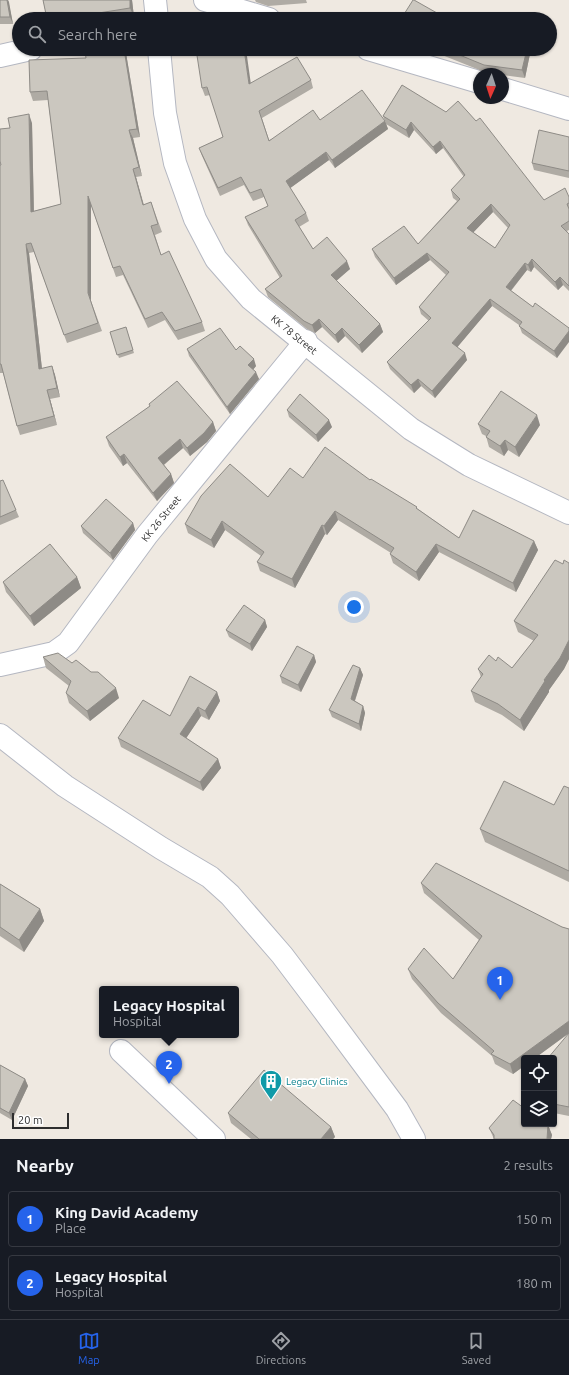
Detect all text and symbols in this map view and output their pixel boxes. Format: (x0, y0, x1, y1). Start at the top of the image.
search box (12, 12, 557, 56)
icon: search (26, 23, 48, 45)
text: Search here (58, 26, 137, 43)
north arrow (473, 68, 509, 104)
street label: KK 78 Street (269, 313, 319, 357)
street label: KK 26 Street (139, 493, 183, 544)
your location (344, 597, 364, 617)
pin: 1 (487, 967, 513, 1000)
popup (99, 986, 239, 1038)
text: Legacy Hospital (113, 997, 225, 1014)
text: Hospital (113, 1014, 161, 1028)
pin: 2 (156, 1051, 182, 1084)
map controls (521, 1055, 557, 1127)
button: locate (521, 1055, 557, 1091)
building icon: Legacy Clinics (258, 1068, 284, 1101)
place label: Legacy Clinics (286, 1076, 348, 1087)
button: layers (521, 1091, 557, 1127)
scale bar (12, 1111, 69, 1130)
text: 20 m (18, 1114, 42, 1126)
text: Nearby (16, 1156, 74, 1175)
text: 2 results (503, 1158, 553, 1172)
text: King David Academy (55, 1204, 198, 1221)
text: 1 (26, 1212, 34, 1226)
text: 150 m (516, 1212, 552, 1226)
text: Place (55, 1221, 86, 1235)
text: Legacy Hospital (55, 1268, 167, 1285)
text: 2 (26, 1276, 34, 1290)
text: 180 m (516, 1276, 552, 1290)
text: Hospital (55, 1285, 103, 1299)
tab: Map (78, 1330, 100, 1366)
tab: Directions (256, 1330, 306, 1366)
tab: Saved (462, 1330, 491, 1366)

